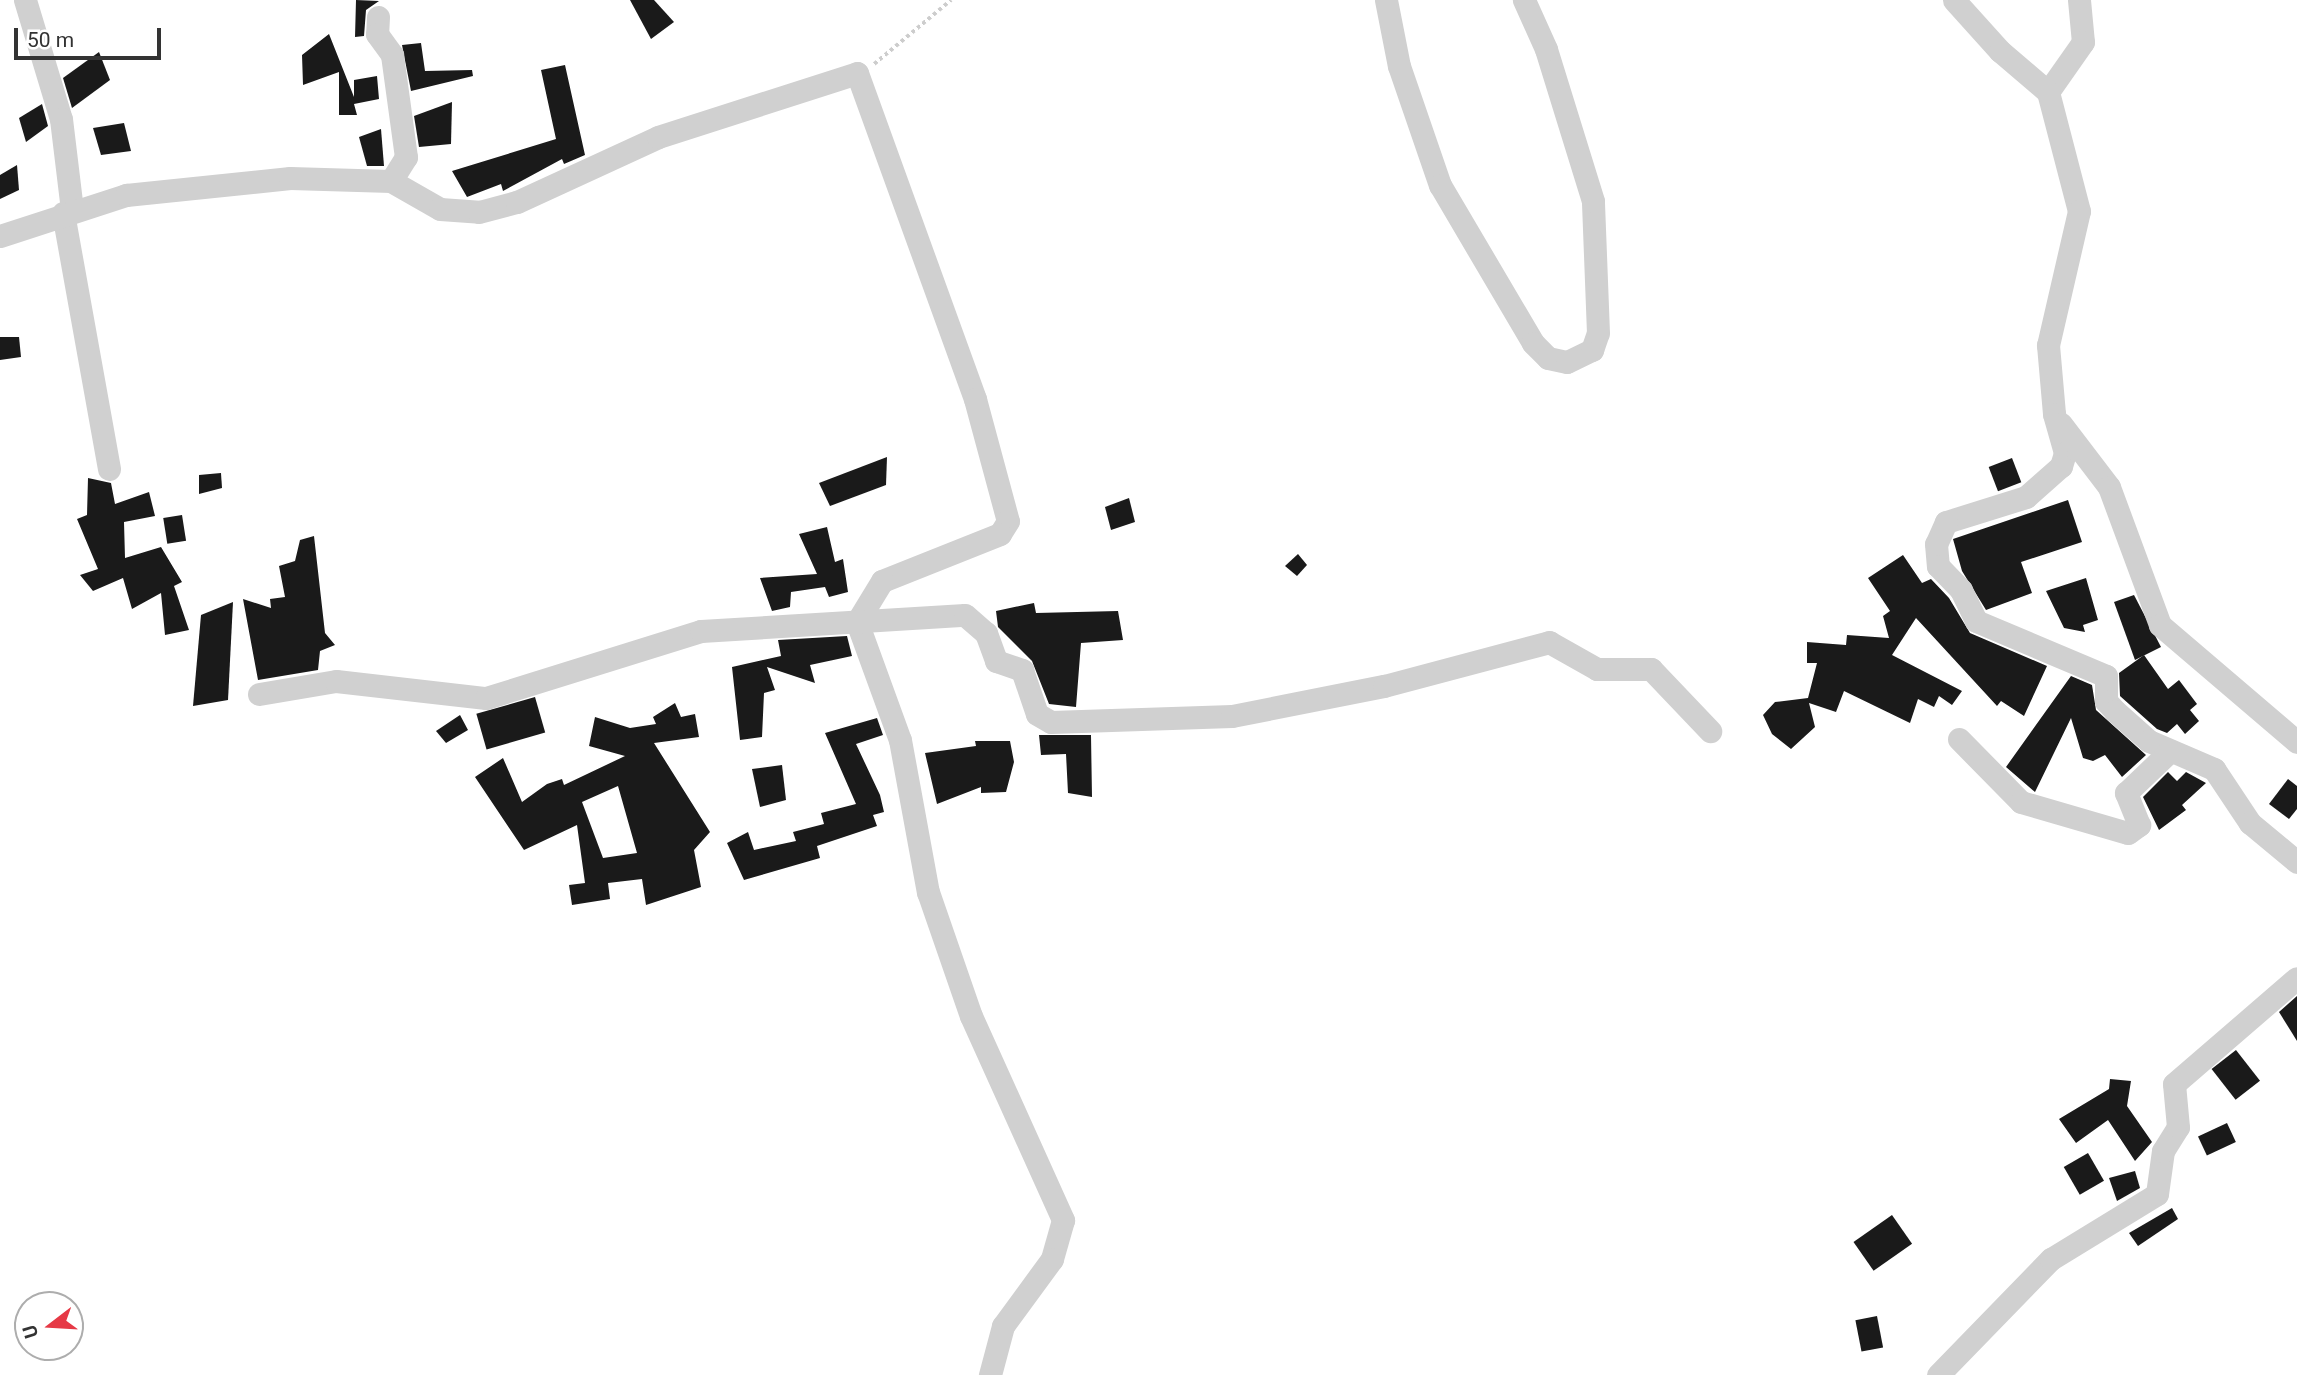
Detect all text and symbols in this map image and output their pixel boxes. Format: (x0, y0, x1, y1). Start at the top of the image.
scale bar (18, 14, 164, 58)
text: 50 m (27, 28, 74, 52)
north arrow (14, 1291, 84, 1361)
text: U (18, 1322, 43, 1341)

